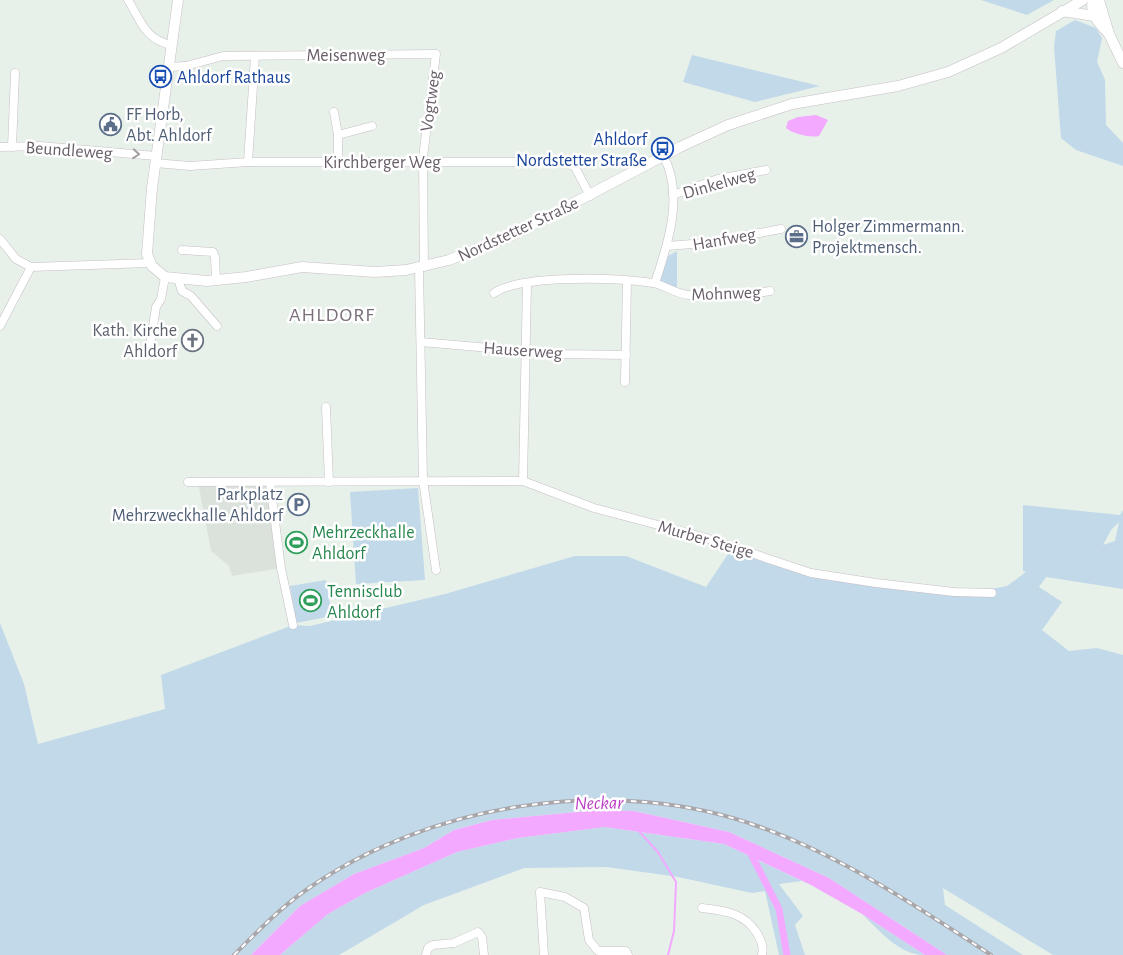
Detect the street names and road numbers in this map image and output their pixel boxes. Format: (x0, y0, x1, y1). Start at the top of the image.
street label: Meisenweg (306, 47, 386, 65)
street label: Vogtweg (418, 69, 444, 133)
street label: Beundleweg (25, 139, 113, 163)
street label: Kirchberger Weg (323, 154, 441, 172)
street label: Dinkelweg (681, 165, 758, 203)
street label: Nordstetter Straße (455, 194, 582, 266)
street label: Hanfweg (691, 226, 757, 254)
street label: Mohnweg (691, 284, 761, 304)
street label: Hauserweg (483, 339, 563, 363)
street label: Murber Steige (656, 518, 756, 562)

